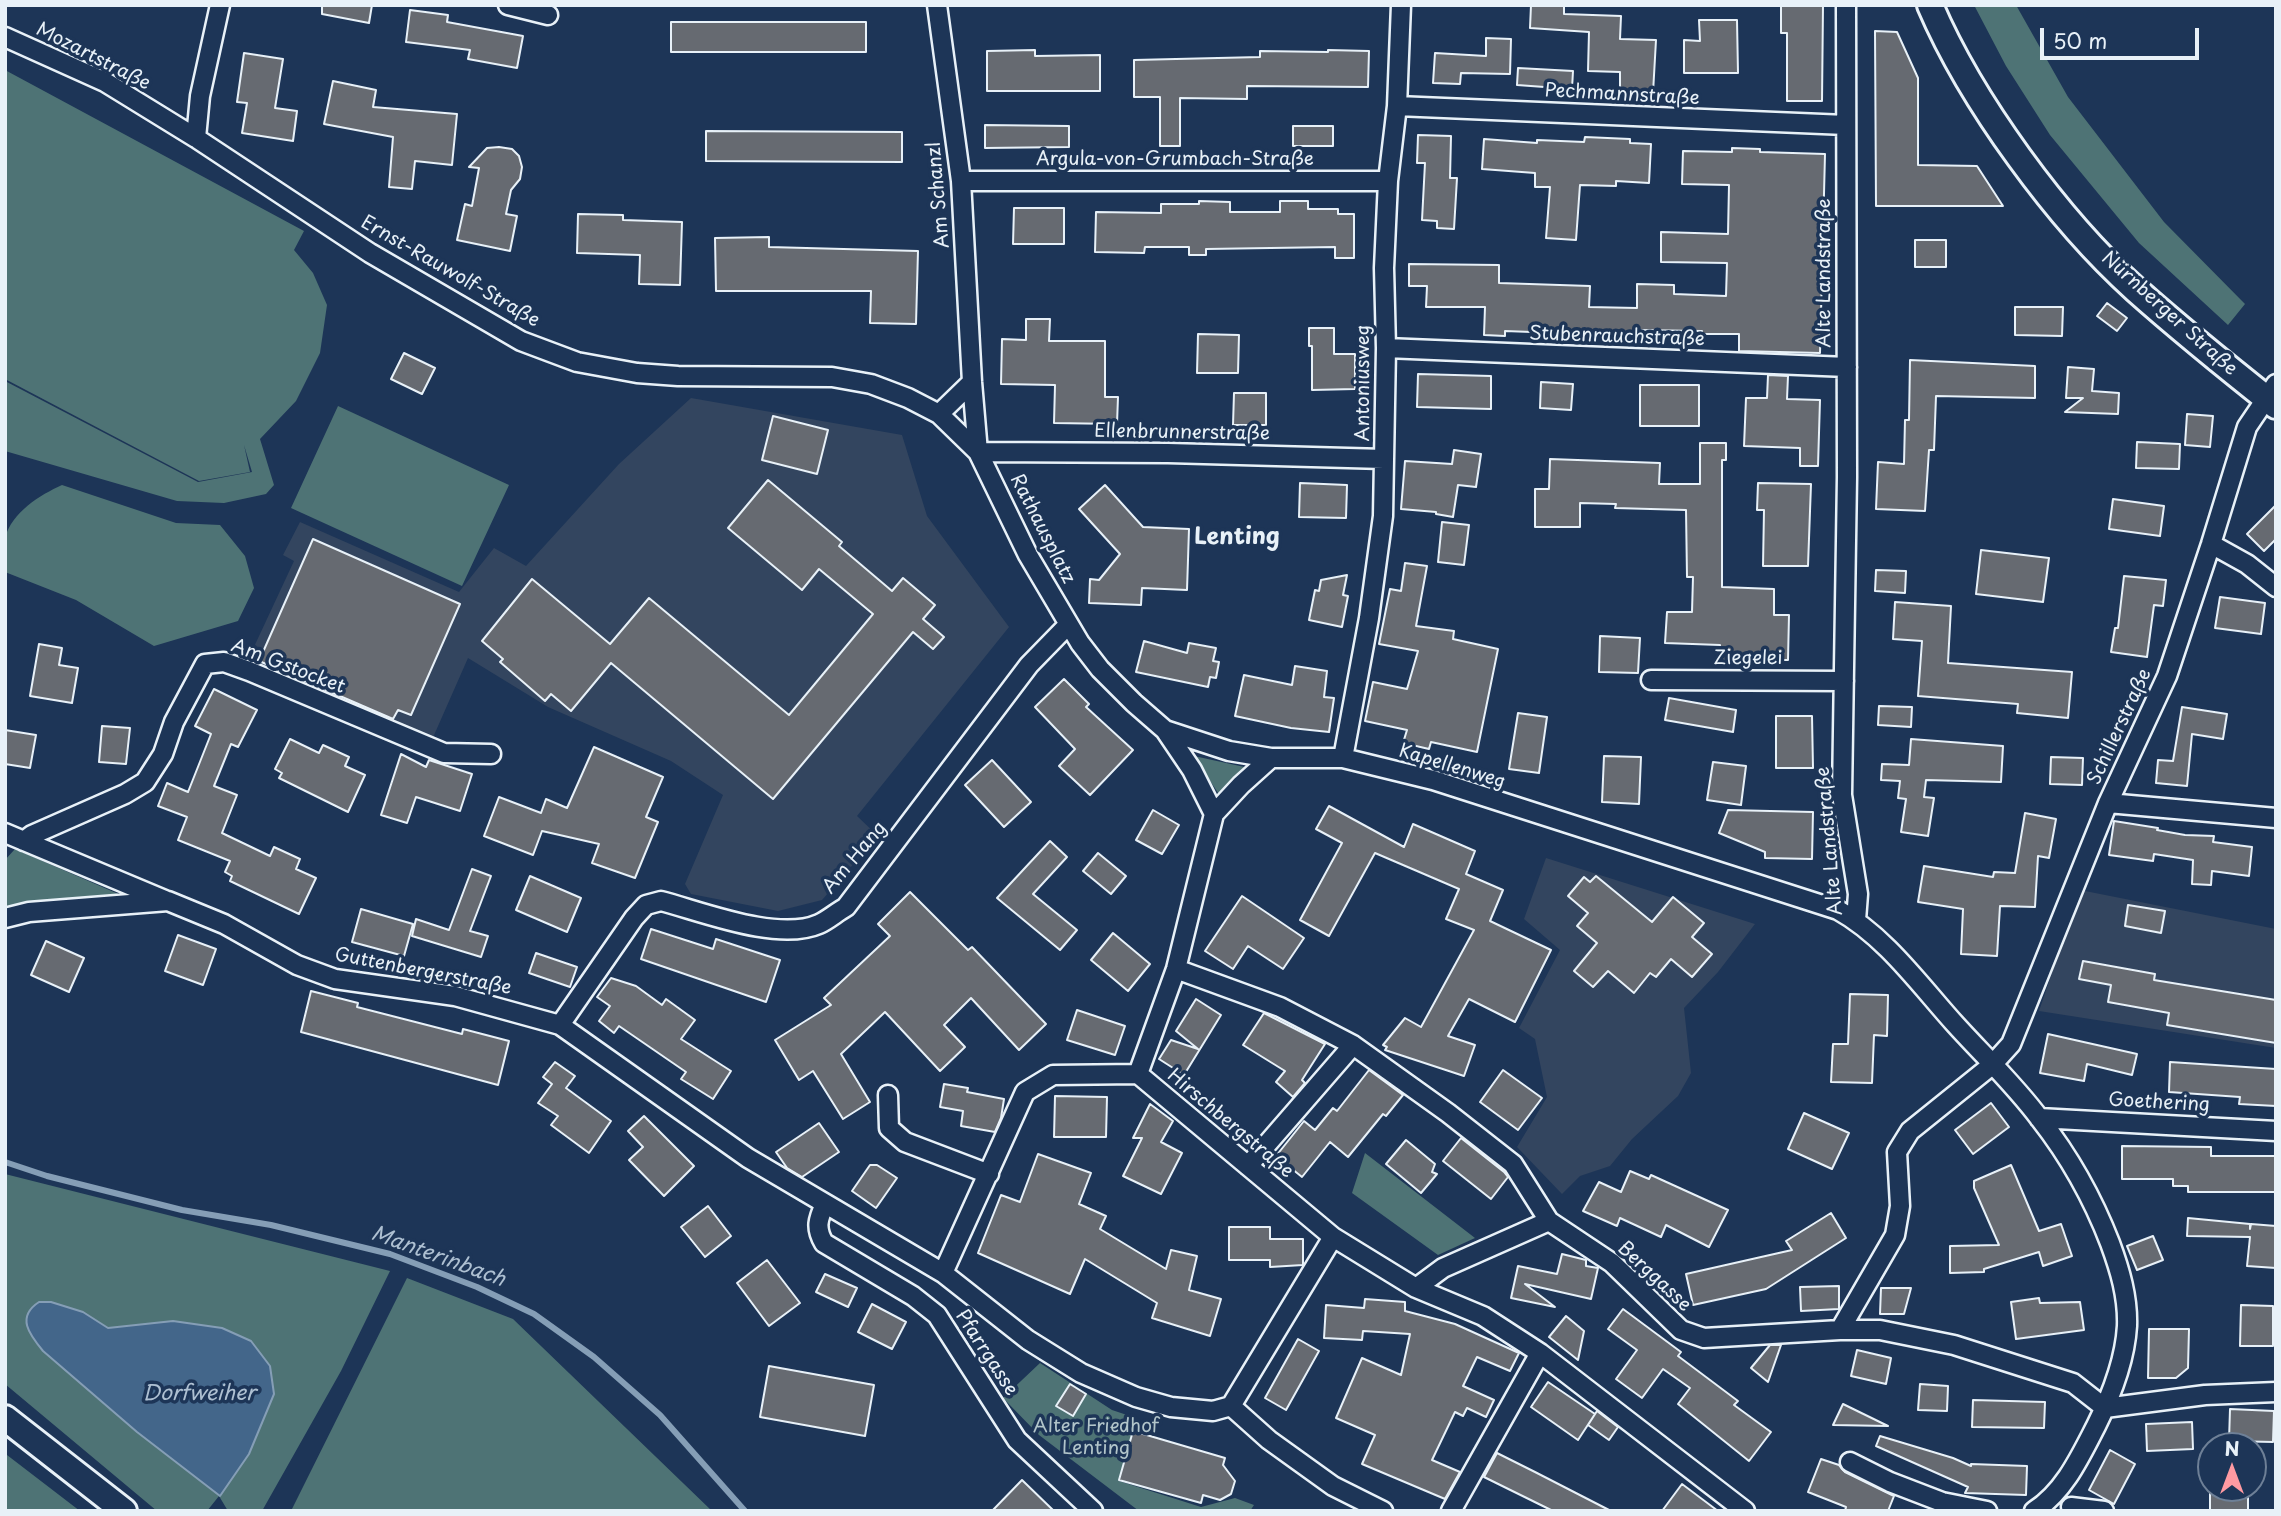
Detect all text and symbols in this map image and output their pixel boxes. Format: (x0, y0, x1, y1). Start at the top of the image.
scale bar (2043, 14, 2202, 58)
street label: Mozartstraße (32, 18, 154, 96)
text: 50 m (2053, 24, 2107, 56)
street label: Pechmannstraße (1544, 80, 1700, 110)
street label: Am Schanzl (923, 141, 955, 249)
street label: Argula-von-Grumbach-Straße (1036, 149, 1314, 171)
street label: Alte Landstraße (1814, 198, 1836, 348)
street label: Ernst-Rauwolf-Straße (357, 211, 543, 333)
street label: Nürnberger Straße (2096, 247, 2242, 381)
street label: Stubenrauchstraße (1529, 323, 1705, 351)
street label: Antoniusweg (1353, 325, 1375, 441)
street label: Ellenbrunnerstraße (1094, 420, 1270, 446)
street label: Rathausplatz (1005, 471, 1079, 587)
district label: Lenting (1194, 524, 1280, 552)
street label: Am Gstocket (228, 635, 348, 699)
street label: Ziegelei (1713, 648, 1783, 670)
street label: Schillerstraße (2083, 665, 2157, 789)
street label: Kapellenweg (1396, 740, 1508, 794)
street label: Alte Landstraße (1812, 766, 1848, 916)
street label: Am Hang (818, 817, 892, 899)
street label: Guttenbergerstraße (333, 944, 513, 1000)
street label: Hirschbergstraße (1162, 1065, 1298, 1183)
street label: Goethering (2108, 1089, 2210, 1117)
water label: Manterinbach (368, 1221, 508, 1293)
street label: Berggasse (1612, 1237, 1696, 1317)
street label: Pfarrgasse (950, 1306, 1022, 1400)
water label: Dorfweiher (142, 1381, 256, 1407)
park label: Alter Friedhof Lenting (1033, 1416, 1159, 1460)
north arrow (2197, 1432, 2267, 1502)
text: N (2224, 1434, 2240, 1462)

